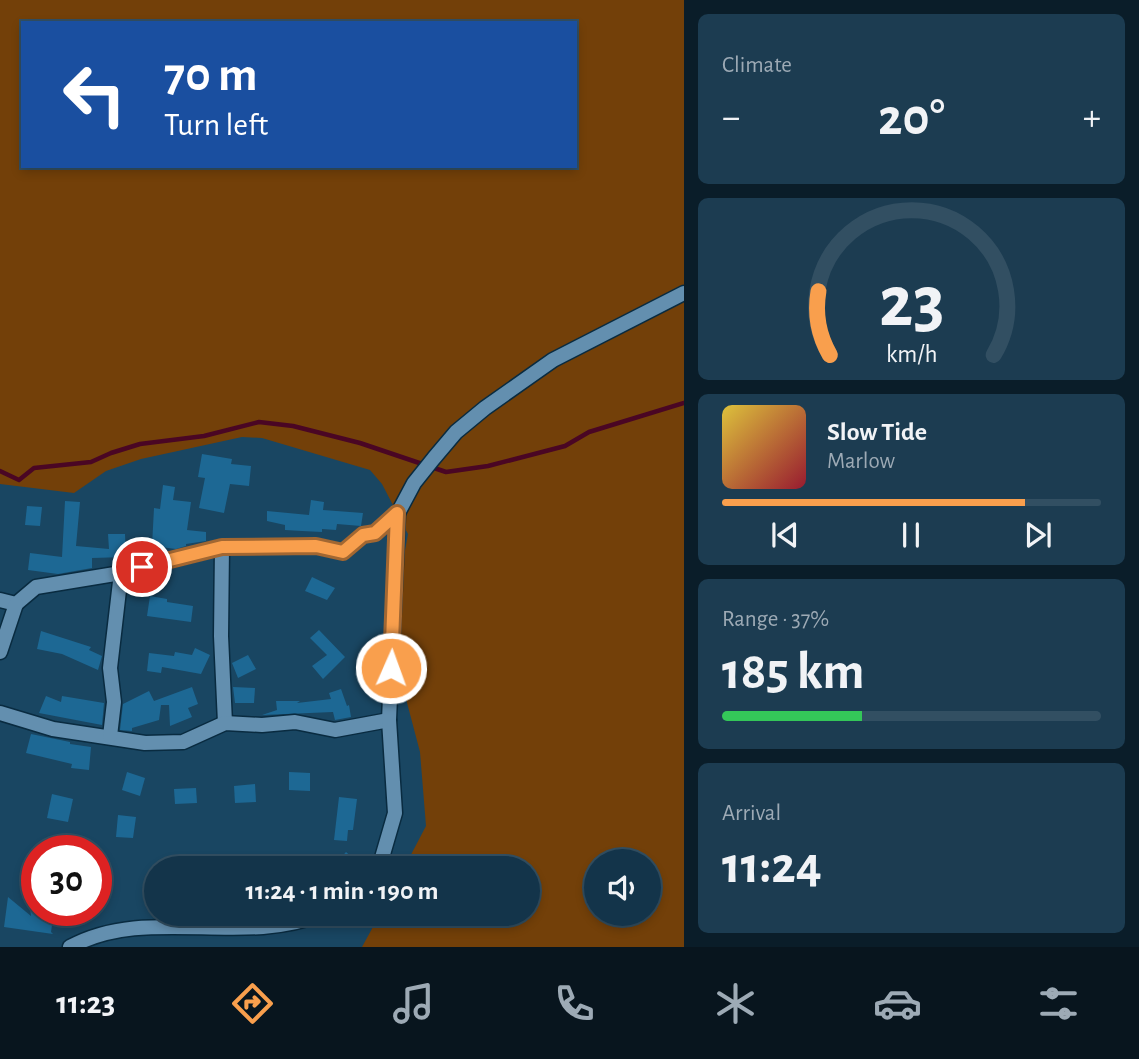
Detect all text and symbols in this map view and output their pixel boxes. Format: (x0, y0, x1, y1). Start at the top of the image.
icon: left (49, 49, 140, 140)
text: 70 m (164, 51, 258, 100)
text: Climate (722, 54, 792, 77)
text: 20° (878, 92, 945, 144)
text: − (722, 99, 740, 137)
text: + (1083, 99, 1101, 137)
text: Turn left (164, 109, 268, 141)
text: 23 (879, 268, 944, 341)
text: km/h (886, 342, 937, 367)
text: Slow Tide (827, 419, 927, 445)
text: Marlow (827, 450, 895, 473)
icon: previous (766, 516, 804, 554)
icon: pause (892, 516, 930, 554)
icon: next (1019, 516, 1057, 554)
pin (112, 537, 172, 597)
icon: arrive (123, 548, 161, 586)
text: Range · 37% (722, 608, 829, 631)
position arrow (354, 631, 428, 705)
text: 185 km (722, 646, 864, 698)
text: Arrival (722, 802, 781, 825)
speed limit sign: 30 (21, 835, 112, 926)
text: 11:24 (722, 840, 822, 892)
map controls (584, 849, 661, 926)
button: sound (584, 849, 661, 926)
text: 11:24 · 1 min · 190 m (246, 878, 438, 904)
icon: directions (228, 979, 277, 1028)
icon: music (389, 979, 438, 1028)
icon: phone (550, 979, 599, 1028)
icon: climate (711, 979, 760, 1028)
icon: car (873, 979, 922, 1028)
icon: filters (1034, 979, 1083, 1028)
text: 11:23 (56, 987, 115, 1019)

